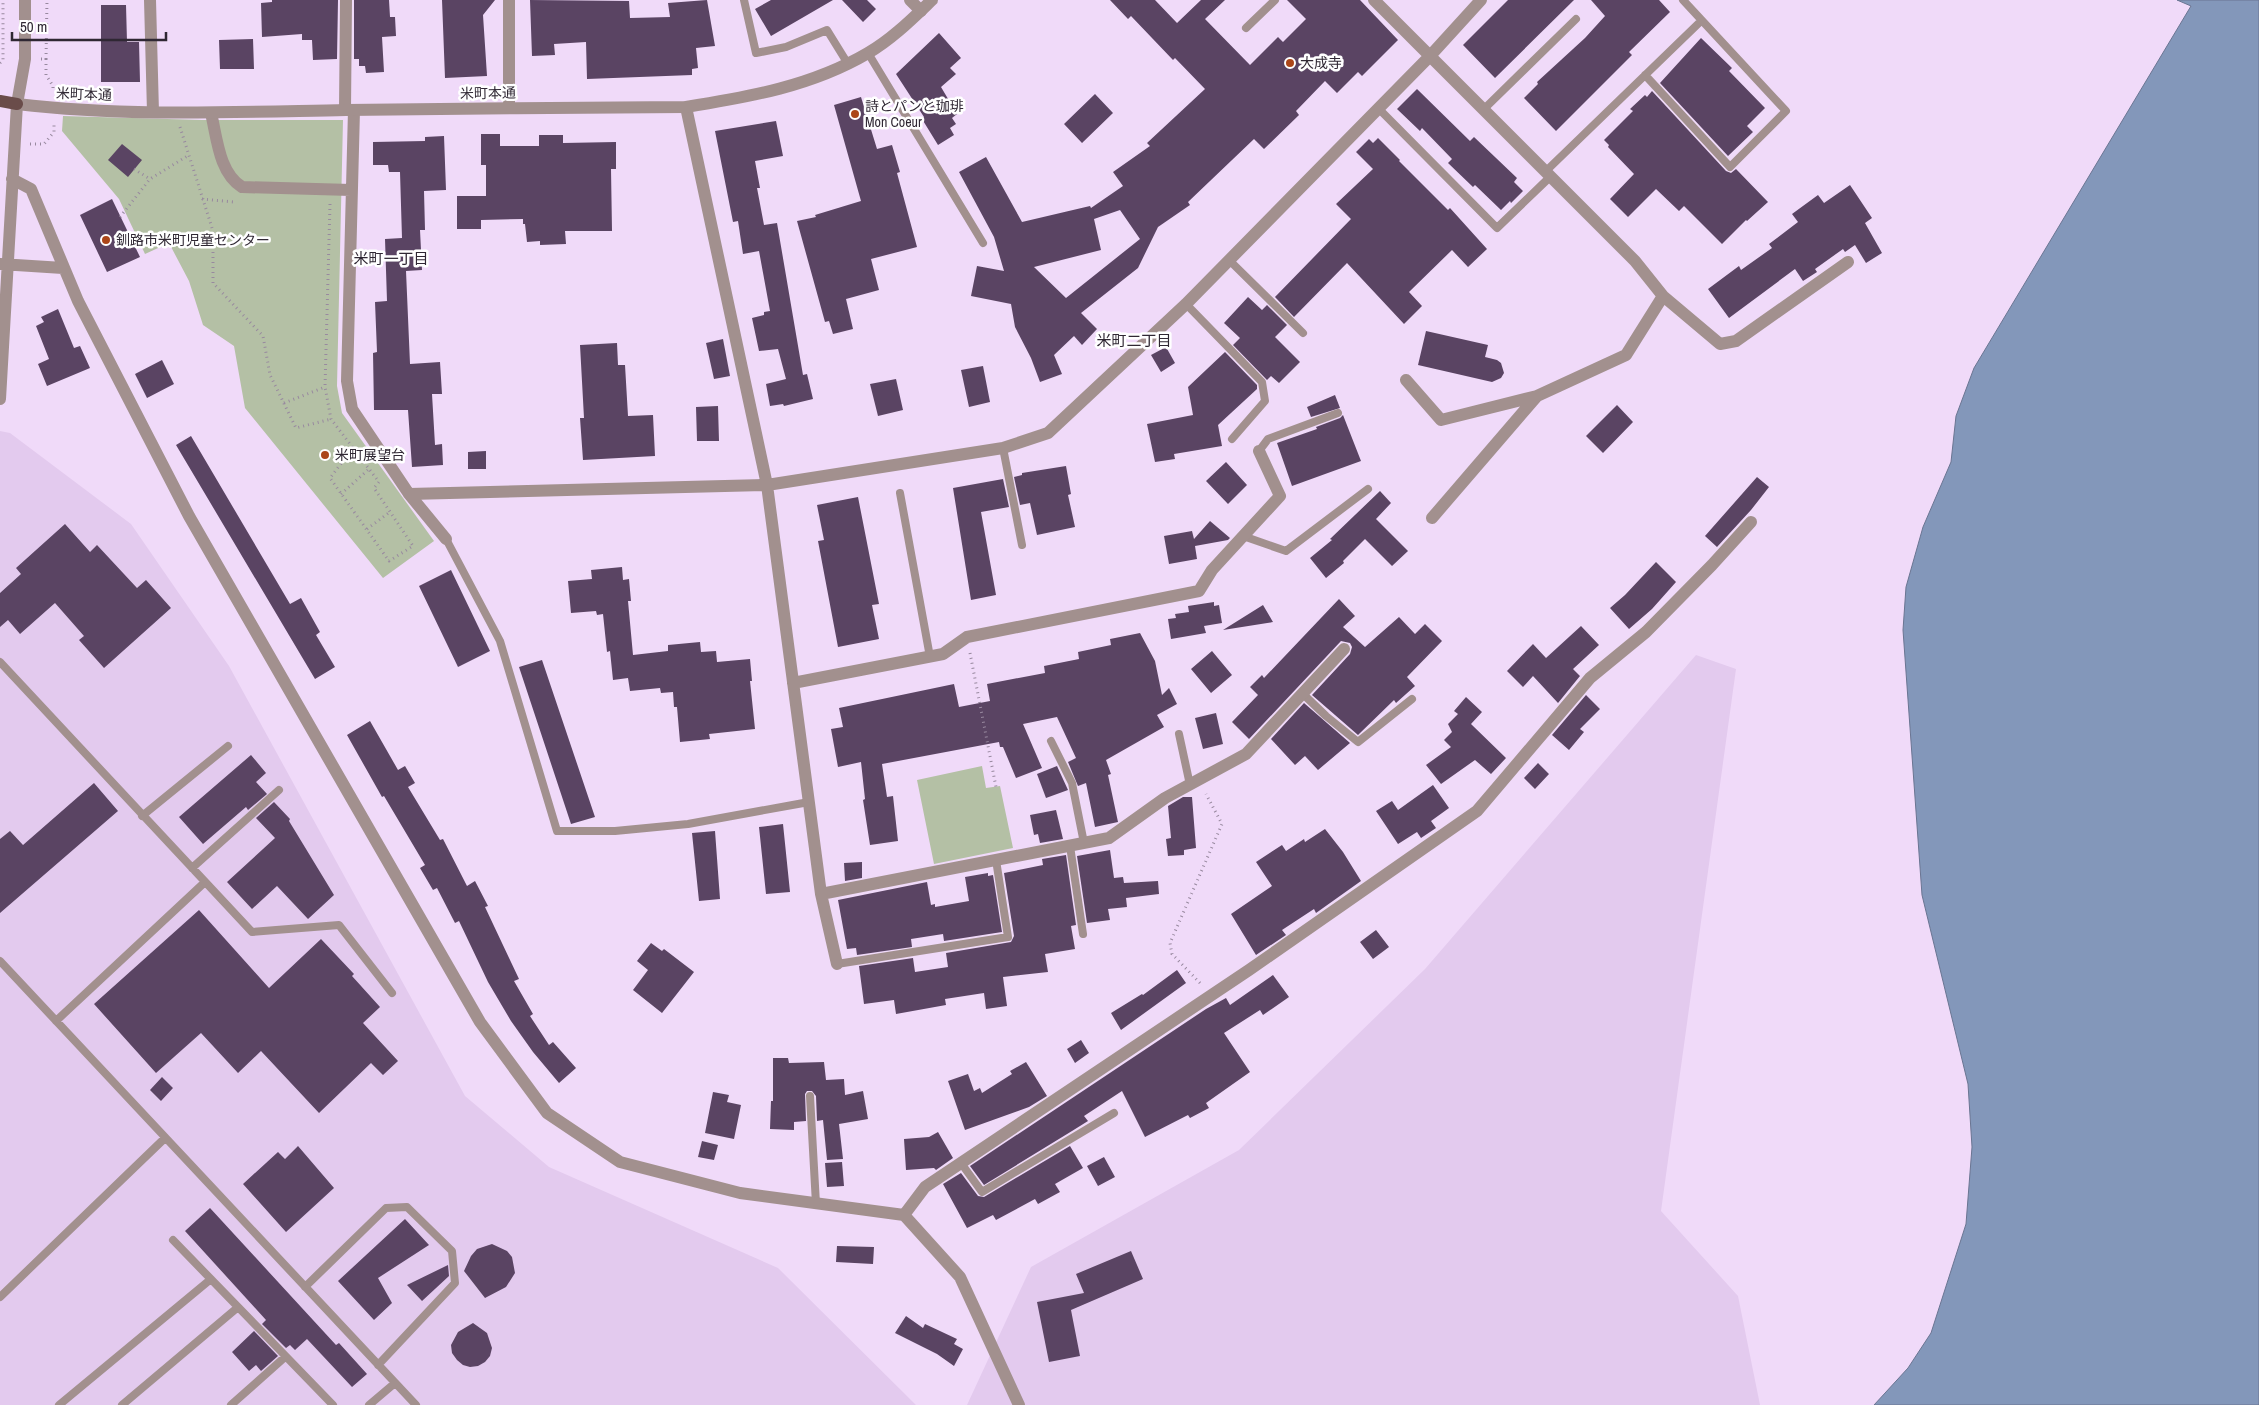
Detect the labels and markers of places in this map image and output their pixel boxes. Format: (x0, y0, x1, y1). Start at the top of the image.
place label: 大成寺 (1300, 54, 1342, 72)
marker: 大成寺 (1284, 57, 1296, 69)
place label: 詩とパンと珈琲 Mon Coeur (865, 97, 964, 131)
marker: 詩とパンと珈琲 Mon Coeur (849, 108, 861, 120)
place label: 釧路市米町児童センター (116, 231, 270, 249)
marker: 釧路市米町児童センター (100, 234, 112, 246)
place label: 米町展望台 (335, 446, 405, 464)
marker: 米町展望台 (319, 449, 331, 461)

